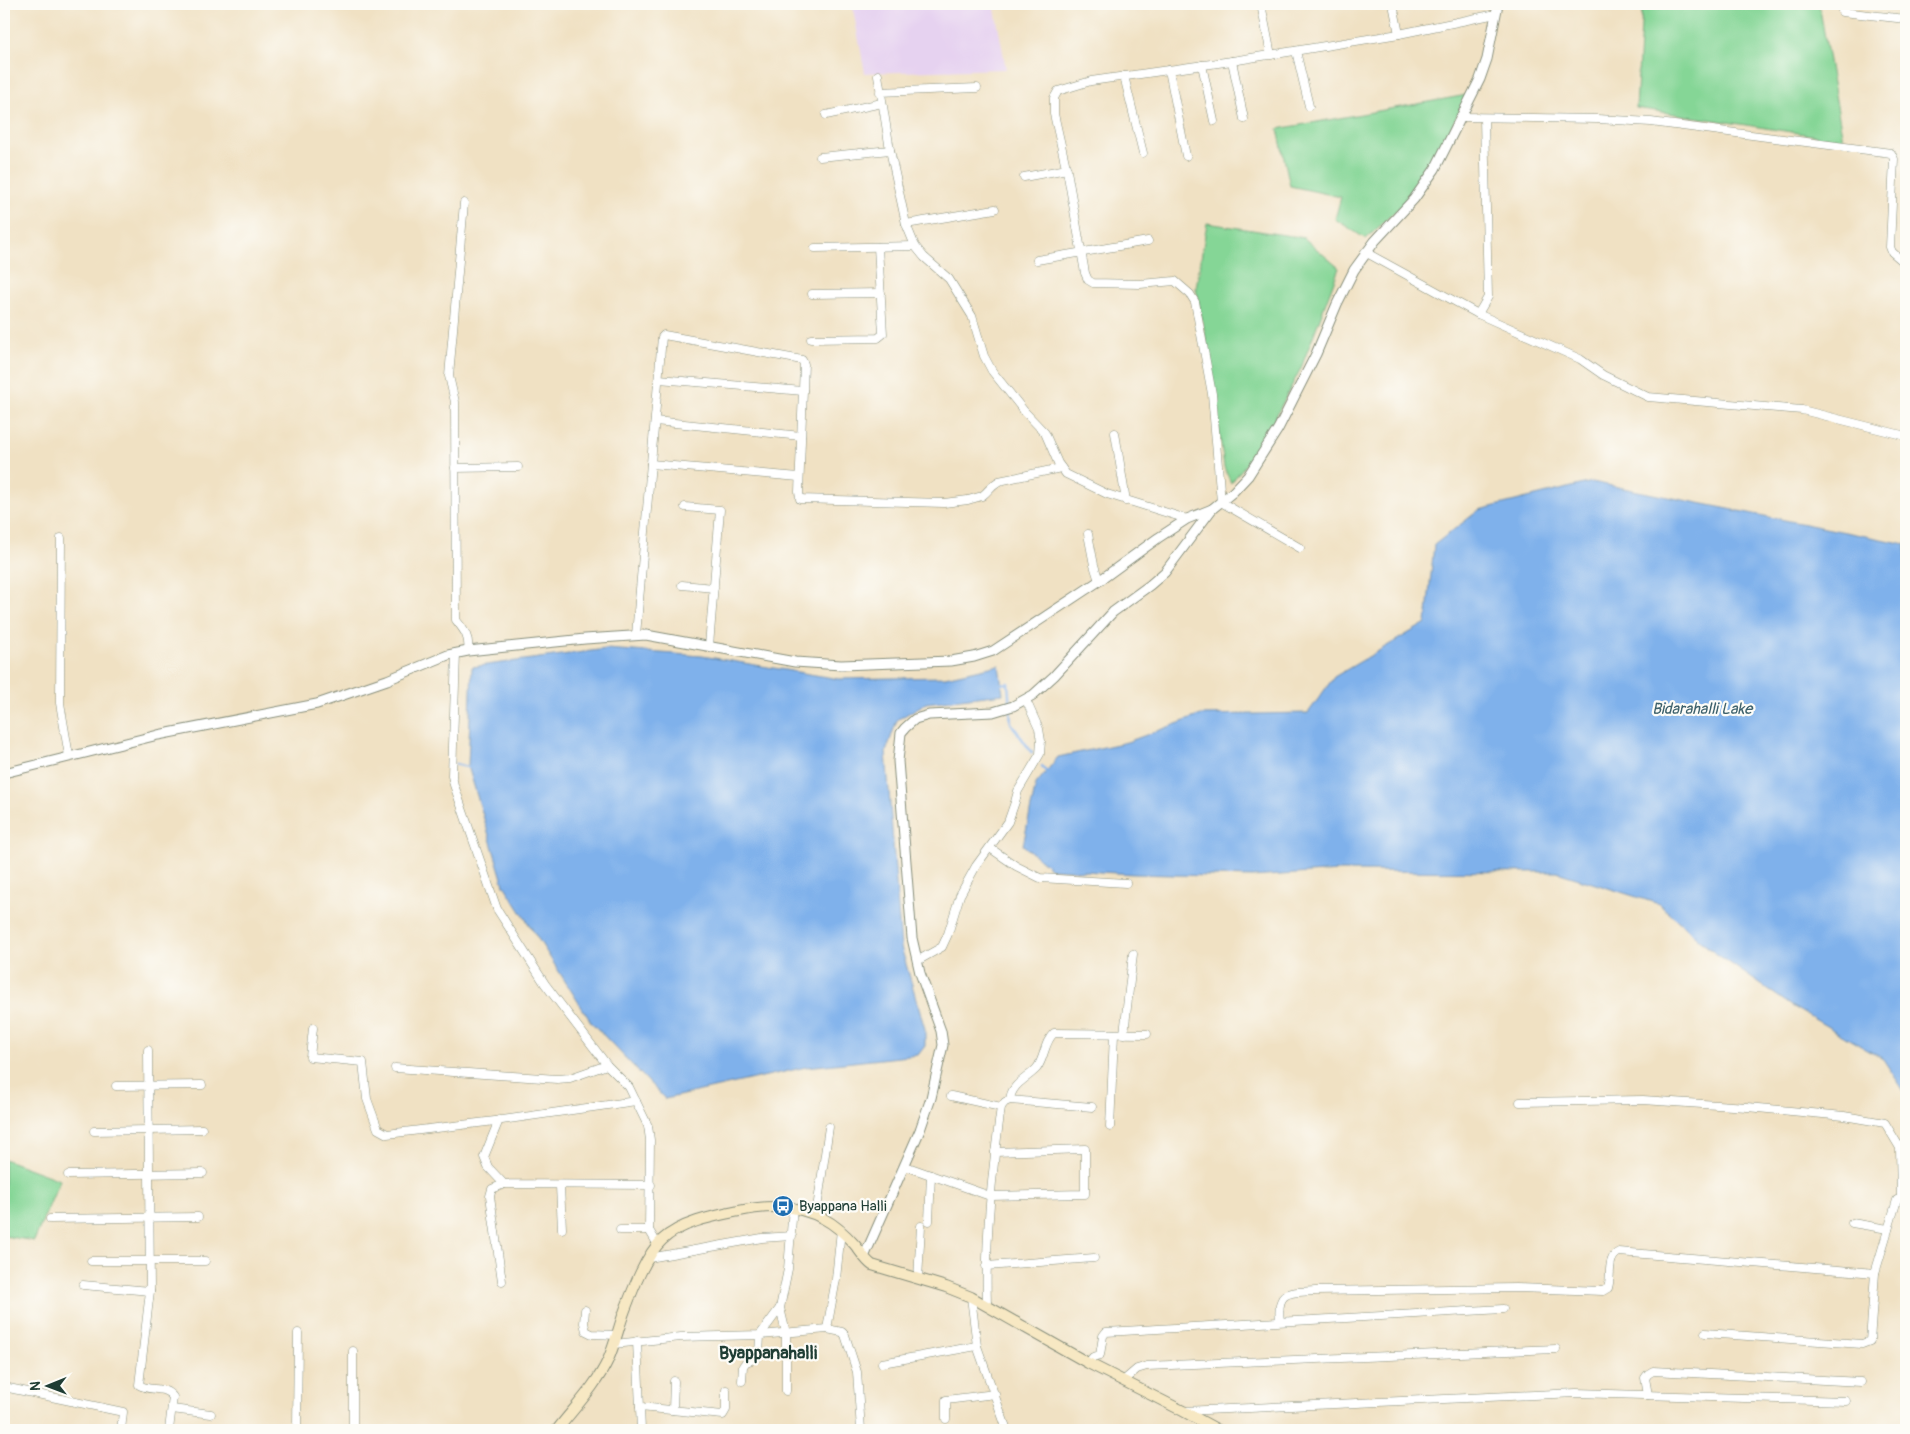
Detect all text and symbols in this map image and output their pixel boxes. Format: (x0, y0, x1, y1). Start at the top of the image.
water label: Bidarahalli Lake (1652, 699, 1754, 719)
bus stop icon: Byappana Halli (771, 1194, 795, 1218)
place label: Byappana Halli (799, 1197, 887, 1216)
district label: Byappanahalli (719, 1342, 817, 1365)
north arrow (22, 1362, 72, 1412)
text: N (27, 1381, 44, 1391)

